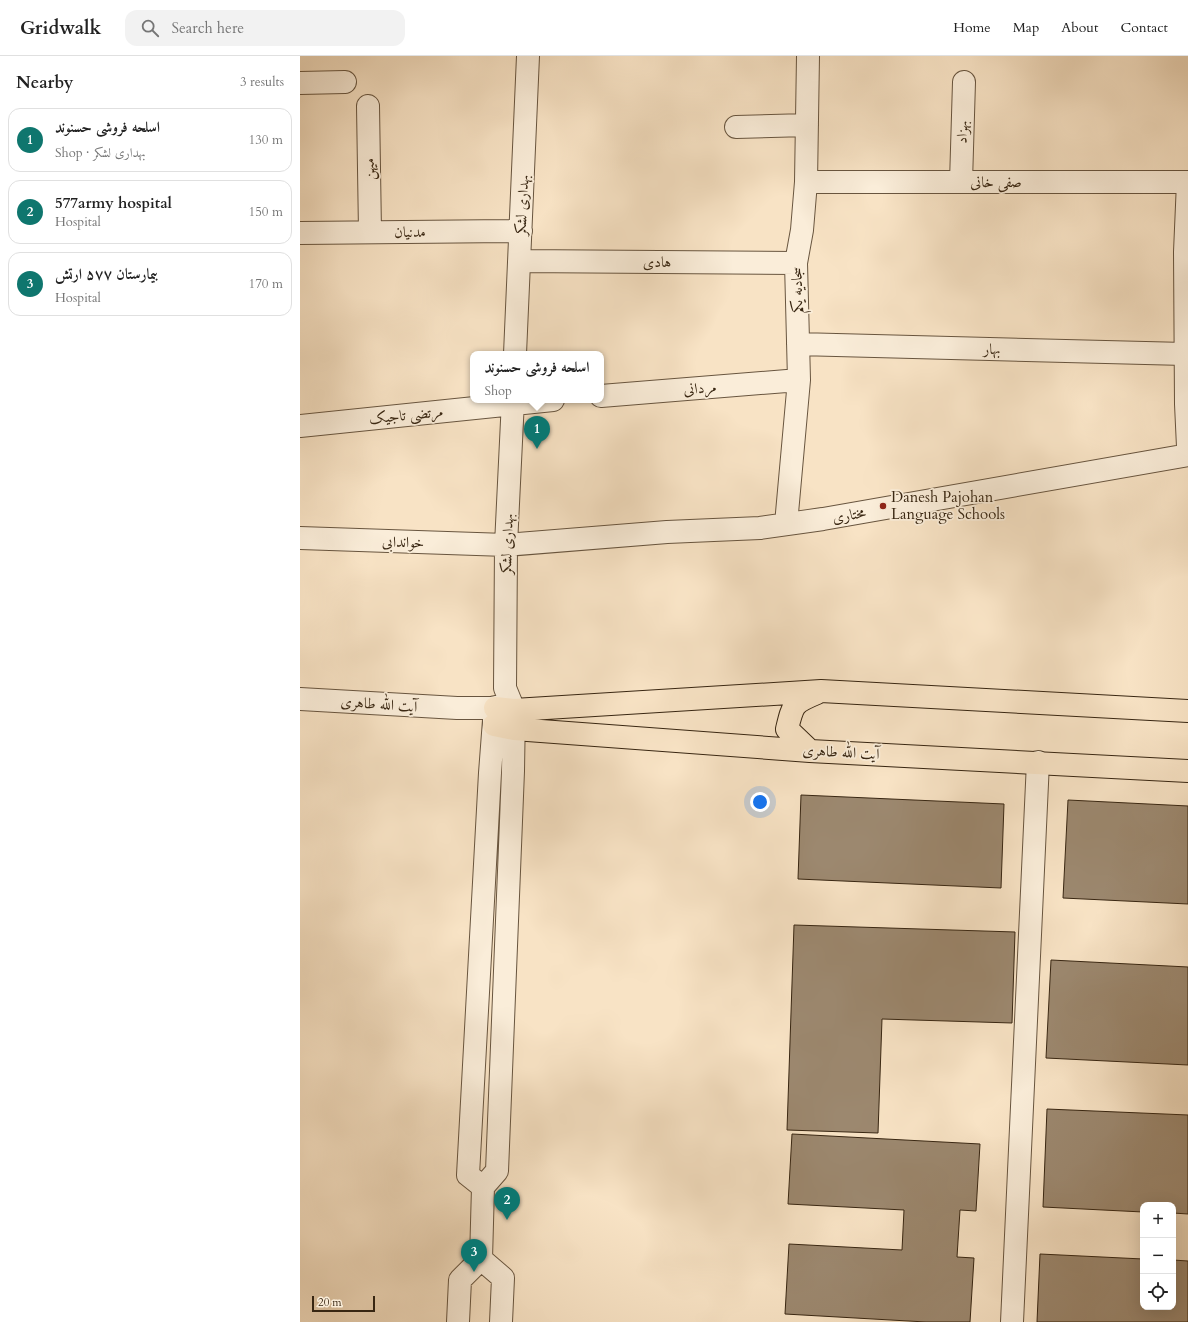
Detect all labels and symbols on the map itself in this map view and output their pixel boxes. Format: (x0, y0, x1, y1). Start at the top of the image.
street label: بهزاد (952, 120, 972, 144)
street label: میهن (359, 158, 379, 180)
street label: صفی خانی (970, 172, 1022, 193)
street label: بهداری لشکر (510, 174, 534, 238)
street label: مدنیان (394, 222, 426, 242)
street label: هادی (643, 252, 671, 272)
street label: سجادیه یکم (787, 267, 811, 313)
street label: بهار (981, 339, 1001, 359)
street label: مردانی (683, 377, 718, 400)
street label: مرتضی تاجیک (368, 401, 444, 430)
pin: 1 (524, 416, 550, 449)
place label: Danesh Pajohan Language Schools (891, 487, 1005, 524)
marker: Danesh Pajohan Language Schools (878, 501, 888, 511)
street label: مختاری (831, 502, 867, 528)
street label: بهداری لشکر (496, 513, 518, 577)
street label: خواندابی (381, 531, 424, 554)
street label: آیت الله طاهری (340, 689, 420, 717)
street label: آیت الله طاهری (802, 738, 882, 764)
your location (750, 792, 770, 812)
pin: 2 (494, 1187, 520, 1220)
pin: 3 (461, 1239, 487, 1272)
scale bar (312, 1294, 375, 1313)

